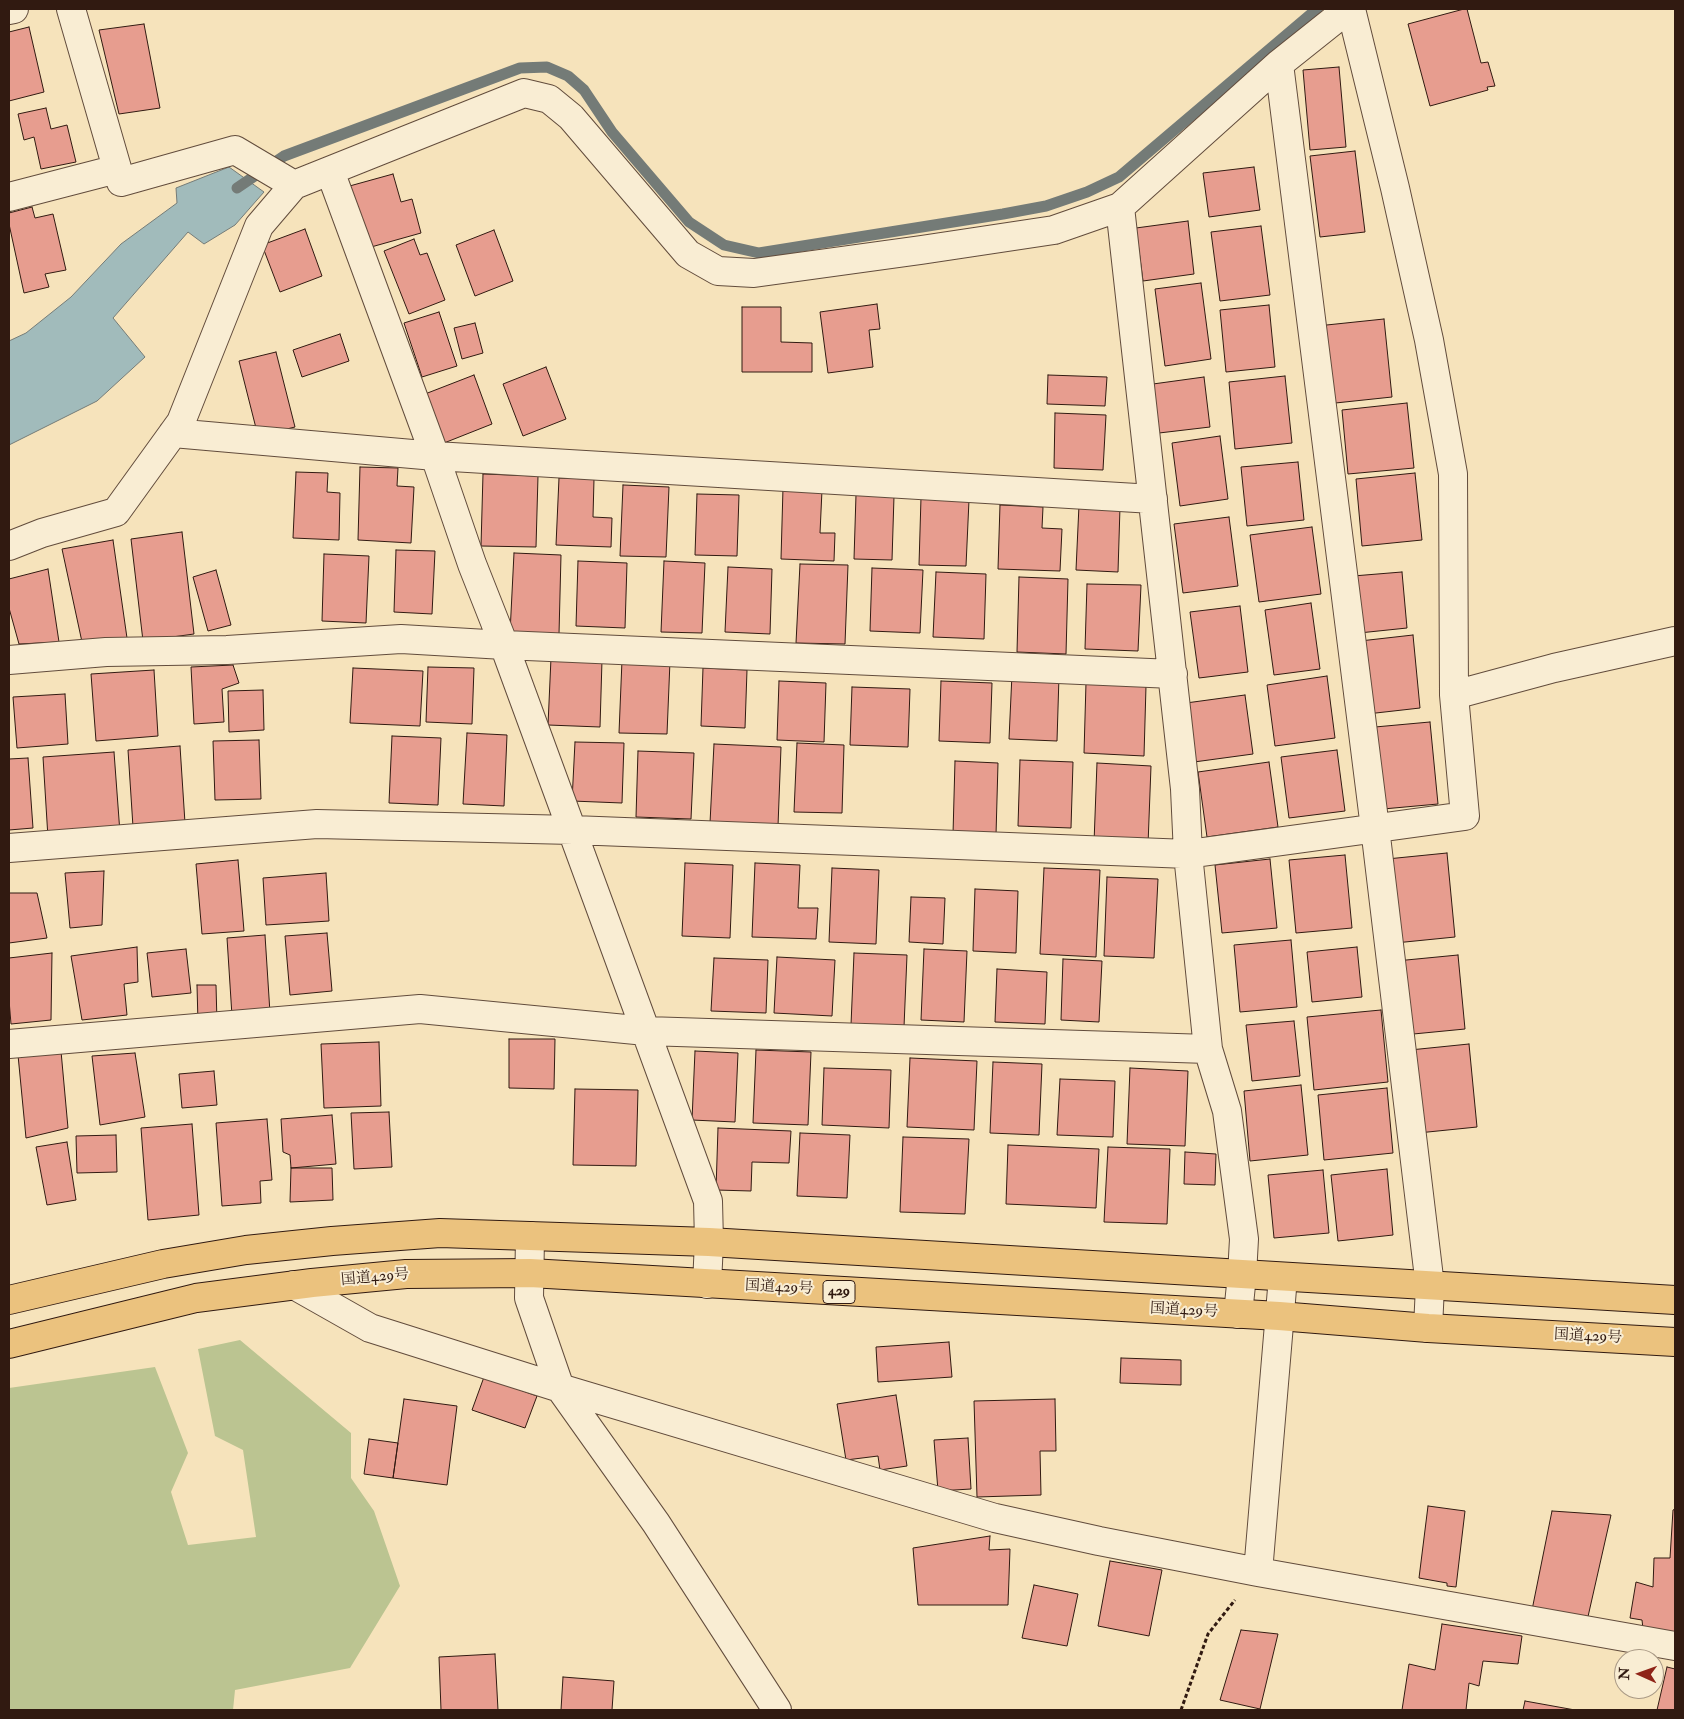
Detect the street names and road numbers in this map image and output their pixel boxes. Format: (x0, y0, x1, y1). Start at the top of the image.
street label: 国道429号 (340, 1266, 410, 1290)
street label: 国道429号 (744, 1277, 814, 1299)
road number: 429 (823, 1280, 855, 1304)
street label: 国道429号 (1149, 1300, 1219, 1322)
street label: 国道429号 (1553, 1326, 1623, 1348)

